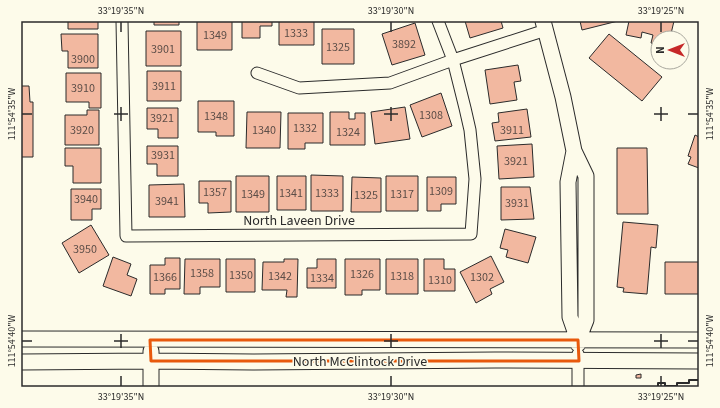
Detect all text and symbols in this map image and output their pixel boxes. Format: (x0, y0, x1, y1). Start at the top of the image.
text: 33°19'35"N (98, 4, 144, 18)
text: 33°19'30"N (368, 4, 414, 18)
text: 33°19'25"N (638, 4, 684, 18)
house number: 1333 (284, 25, 308, 42)
house number: 1349 (203, 27, 227, 44)
north arrow (650, 30, 690, 70)
house number: 3892 (392, 36, 416, 53)
house number: 1325 (326, 39, 350, 56)
house number: 3901 (151, 41, 175, 58)
text: N (653, 46, 668, 54)
house number: 3900 (71, 51, 95, 68)
house number: 3911 (152, 78, 176, 95)
house number: 3910 (71, 80, 95, 97)
text: 111°54'35"W (5, 88, 19, 140)
text: 111°54'35"W (703, 88, 717, 140)
house number: 1308 (419, 107, 443, 124)
house number: 1348 (204, 108, 228, 125)
house number: 3921 (150, 110, 174, 127)
house number: 1332 (293, 120, 317, 137)
house number: 3920 (70, 122, 94, 139)
house number: 1340 (252, 122, 276, 139)
house number: 3911 (500, 122, 524, 139)
house number: 1324 (336, 124, 360, 141)
house number: 3931 (151, 147, 175, 164)
house number: 3921 (504, 153, 528, 170)
house number: 1309 (429, 183, 453, 200)
house number: 1357 (203, 184, 227, 201)
house number: 1341 (279, 185, 303, 202)
house number: 1333 (315, 185, 339, 202)
house number: 1349 (241, 186, 265, 203)
house number: 1317 (390, 186, 414, 203)
house number: 1325 (354, 187, 378, 204)
house number: 3940 (74, 191, 98, 208)
house number: 3941 (155, 193, 179, 210)
house number: 3931 (505, 195, 529, 212)
street label: North Laveen Drive (243, 211, 355, 231)
house number: 3950 (73, 241, 97, 258)
house number: 1358 (190, 265, 214, 282)
house number: 1326 (350, 266, 374, 283)
house number: 1350 (229, 267, 253, 284)
house number: 1342 (268, 268, 292, 285)
house number: 1318 (390, 268, 414, 285)
house number: 1366 (153, 269, 177, 286)
house number: 1302 (470, 269, 494, 286)
house number: 1334 (310, 270, 334, 287)
house number: 1310 (428, 272, 452, 289)
text: 111°54'40"W (5, 315, 19, 367)
text: 111°54'40"W (703, 315, 717, 367)
street label: North McClintock Drive (293, 352, 427, 372)
text: 33°19'35"N (98, 390, 144, 404)
text: 33°19'30"N (368, 390, 414, 404)
text: 33°19'25"N (638, 390, 684, 404)

